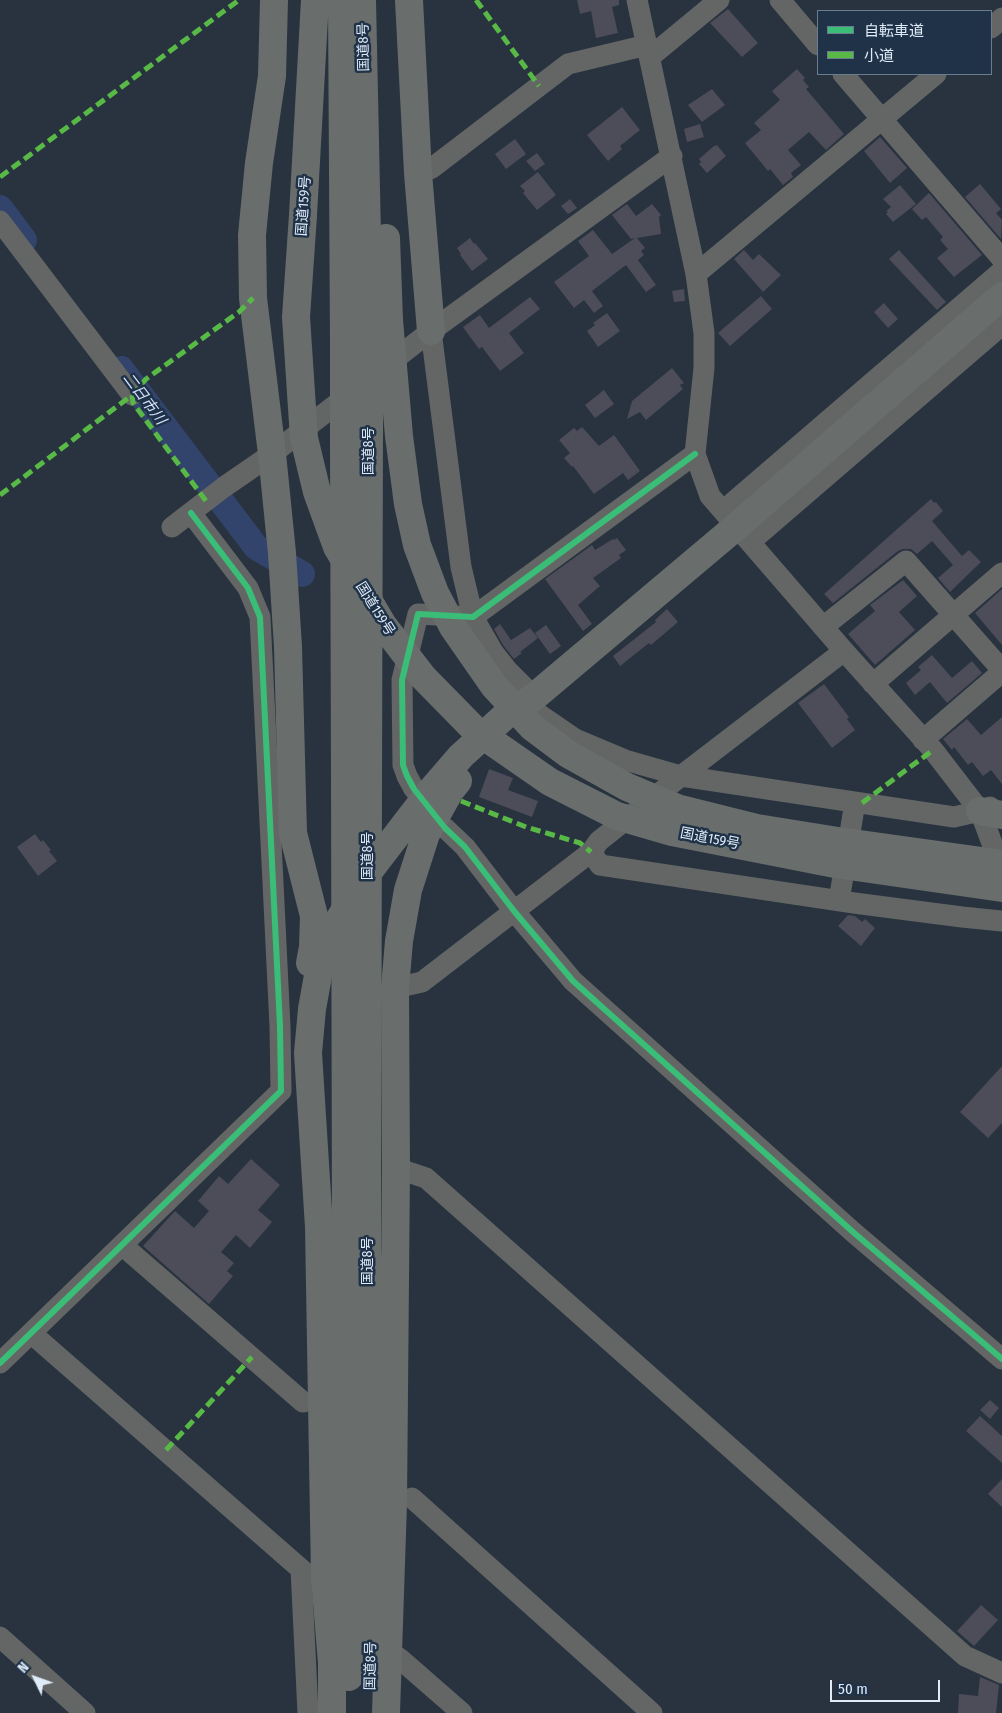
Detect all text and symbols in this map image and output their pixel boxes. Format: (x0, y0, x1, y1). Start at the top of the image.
legend (817, 10, 992, 75)
street label: 国道8号 (355, 22, 373, 72)
text: 自転車道 (864, 22, 924, 40)
text: 小道 (864, 47, 894, 65)
street label: 国道159号 (294, 175, 314, 237)
water label: 二日市川 (119, 370, 169, 428)
street label: 国道8号 (361, 427, 377, 475)
street label: 国道159号 (352, 579, 398, 639)
street label: 国道159号 (679, 825, 741, 853)
street label: 国道8号 (360, 832, 376, 880)
street label: 国道8号 (360, 1237, 376, 1285)
street label: 国道8号 (362, 1641, 380, 1691)
north arrow (10, 1653, 60, 1703)
text: N (14, 1659, 33, 1676)
scale bar (832, 1670, 942, 1702)
text: 50 m (838, 1680, 868, 1698)

